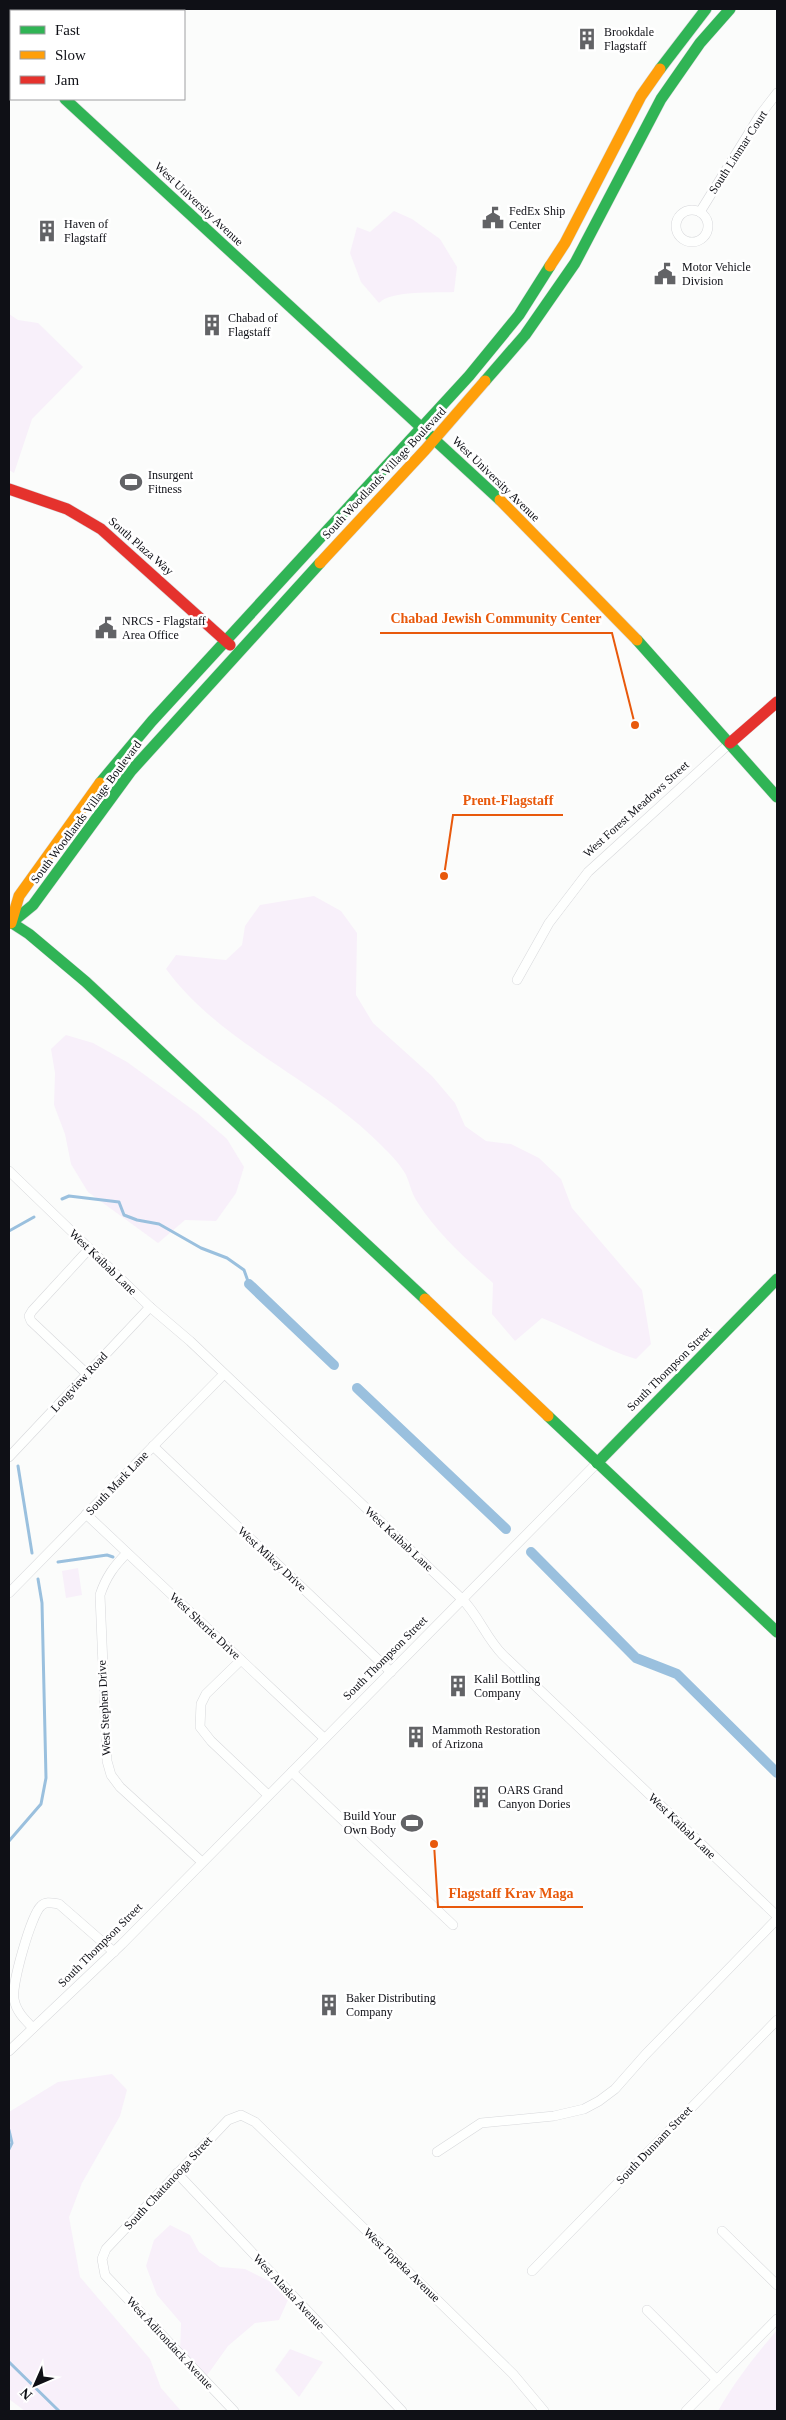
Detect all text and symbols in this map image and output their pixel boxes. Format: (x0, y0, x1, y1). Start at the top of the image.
legend (10, 10, 185, 100)
text: Fast (55, 22, 81, 38)
place label: Brookdale Flagstaff (604, 25, 654, 53)
building icon: Brookdale Flagstaff (574, 26, 600, 52)
text: Slow (55, 47, 86, 63)
text: Jam (55, 72, 79, 88)
street label: South Linmar Court (706, 107, 771, 196)
street label: West University Avenue (152, 159, 246, 249)
place label: FedEx Ship Center (509, 204, 565, 232)
public building icon: FedEx Ship Center (480, 205, 506, 231)
place label: Haven of Flagstaff (64, 217, 108, 245)
building icon: Haven of Flagstaff (34, 218, 60, 244)
place label: Motor Vehicle Division (682, 260, 751, 288)
public building icon: Motor Vehicle Division (652, 261, 678, 287)
place label: Chabad of Flagstaff (228, 311, 278, 339)
building icon: Chabad of Flagstaff (199, 312, 225, 338)
street label: South Woodlands Village Boulevard (319, 404, 449, 542)
street label: West University Avenue (449, 434, 543, 524)
place label: Insurgent Fitness (148, 468, 194, 496)
sports icon: Insurgent Fitness (118, 469, 144, 495)
street label: South Plaza Way (106, 514, 176, 578)
callout: Chabad Jewish Community Center (380, 604, 612, 633)
text: Chabad Jewish Community Center (390, 611, 602, 626)
place label: NRCS - Flagstaff Area Office (122, 614, 206, 642)
public building icon: NRCS - Flagstaff Area Office (93, 615, 119, 641)
street label: South Woodlands Village Boulevard (28, 738, 144, 886)
street label: West Forest Meadows Street (580, 757, 692, 860)
callout: Prent-Flagstaff (453, 786, 563, 815)
text: Prent-Flagstaff (463, 793, 554, 808)
street label: West Kaibab Lane (66, 1226, 140, 1298)
street label: South Thompson Street (624, 1324, 714, 1414)
street label: Longview Road (48, 1349, 110, 1415)
street label: South Mark Lane (83, 1448, 151, 1518)
street label: West Kaibab Lane (362, 1504, 436, 1574)
street label: West Mikey Drive (235, 1524, 309, 1594)
street label: West Sherrie Drive (167, 1590, 243, 1662)
street label: South Thompson Street (340, 1613, 430, 1703)
street label: West Stephen Drive (95, 1660, 113, 1756)
place label: Kalil Bottling Company (474, 1672, 540, 1700)
building icon: Kalil Bottling Company (445, 1673, 471, 1699)
place label: Mammoth Restoration of Arizona (432, 1723, 540, 1751)
building icon: Mammoth Restoration of Arizona (403, 1724, 429, 1750)
place label: OARS Grand Canyon Dories (498, 1783, 571, 1811)
building icon: OARS Grand Canyon Dories (468, 1784, 494, 1810)
street label: West Kaibab Lane (645, 1790, 719, 1862)
place label: Build Your Own Body (343, 1809, 396, 1837)
sports icon: Build Your Own Body (399, 1810, 425, 1836)
callout: Flagstaff Krav Maga (438, 1878, 583, 1907)
text: Flagstaff Krav Maga (448, 1886, 574, 1901)
street label: South Thompson Street (55, 1900, 145, 1990)
place label: Baker Distributing Company (346, 1991, 436, 2019)
building icon: Baker Distributing Company (316, 1992, 342, 2018)
street label: South Dunnam Street (613, 2102, 695, 2187)
street label: South Chattanooga Street (121, 2133, 215, 2233)
street label: West Topeka Avenue (361, 2225, 443, 2305)
street label: West Alaska Avenue (250, 2251, 328, 2333)
street label: West Adirondack Avenue (123, 2294, 217, 2392)
north arrow (10, 2360, 60, 2410)
text: N (17, 2385, 35, 2403)

